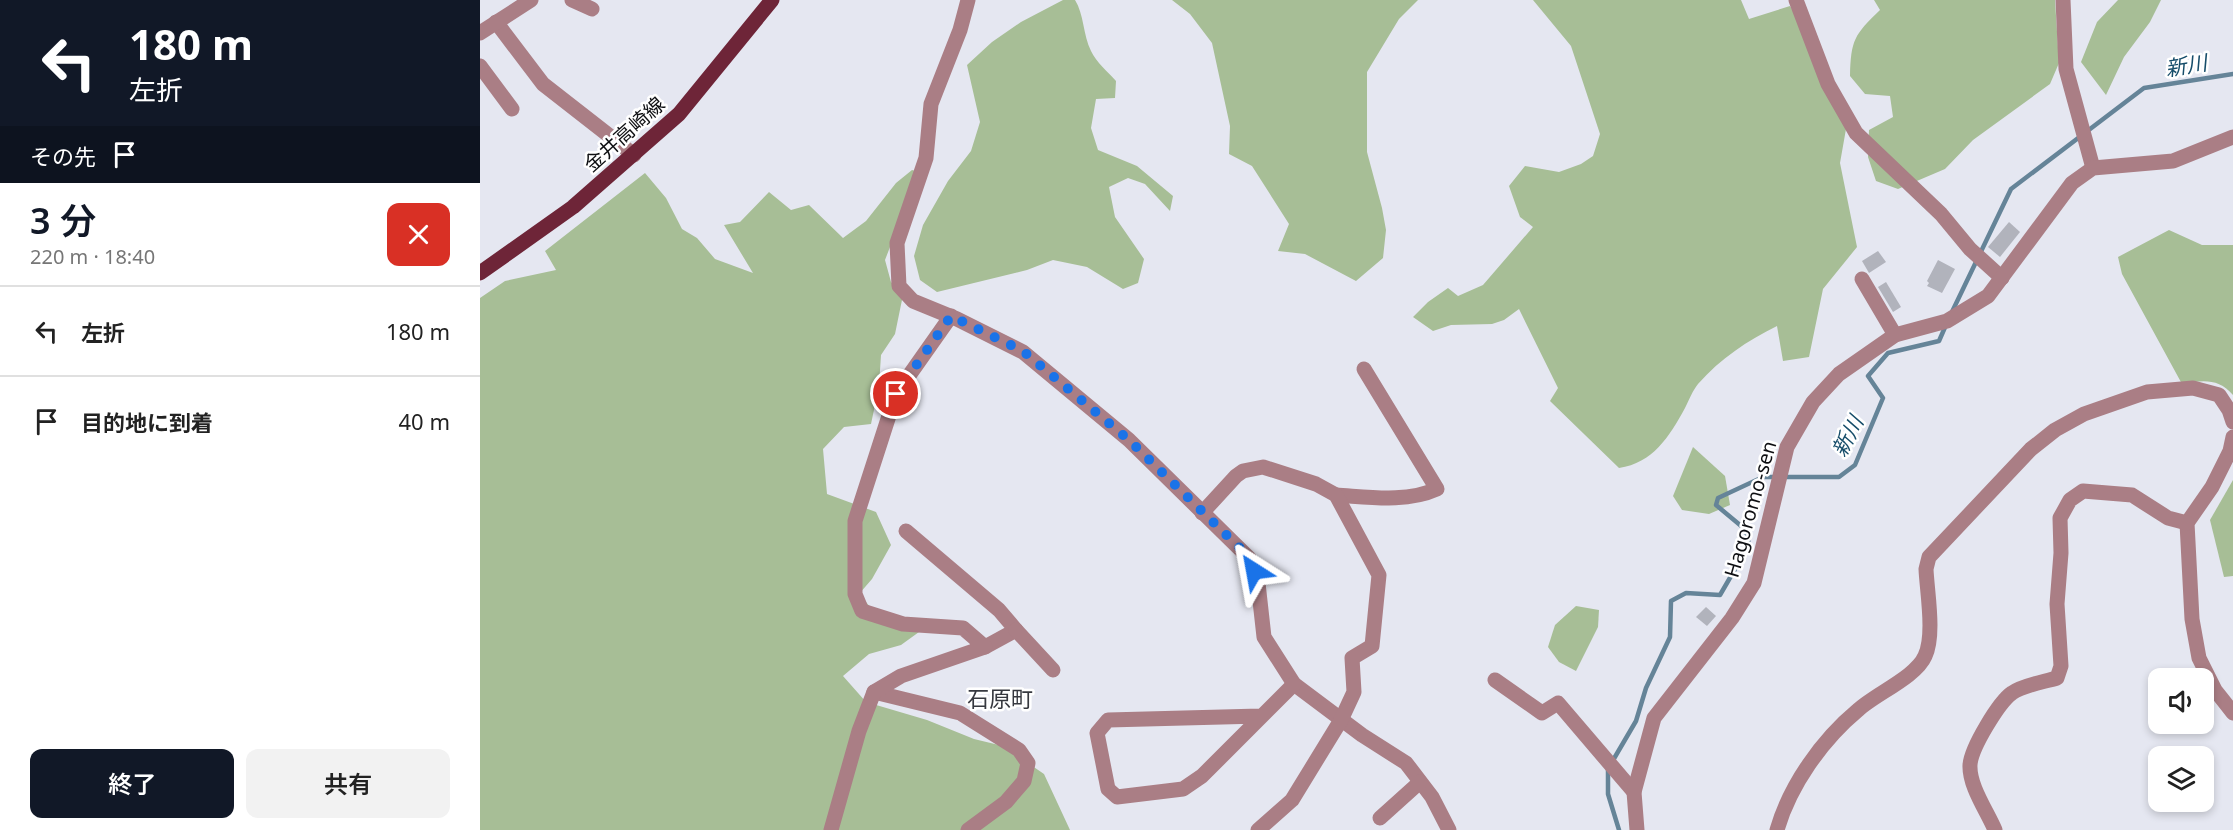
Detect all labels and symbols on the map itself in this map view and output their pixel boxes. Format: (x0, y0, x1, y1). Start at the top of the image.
water label: 新川 (2163, 48, 2211, 82)
street label: 金井高崎線 (578, 91, 670, 177)
pin (870, 368, 921, 419)
water label: 新川 (1825, 409, 1870, 461)
street label: Hagoromo-sen (1718, 438, 1782, 580)
position arrow (1222, 539, 1286, 603)
district label: 石原町 (967, 683, 1033, 713)

